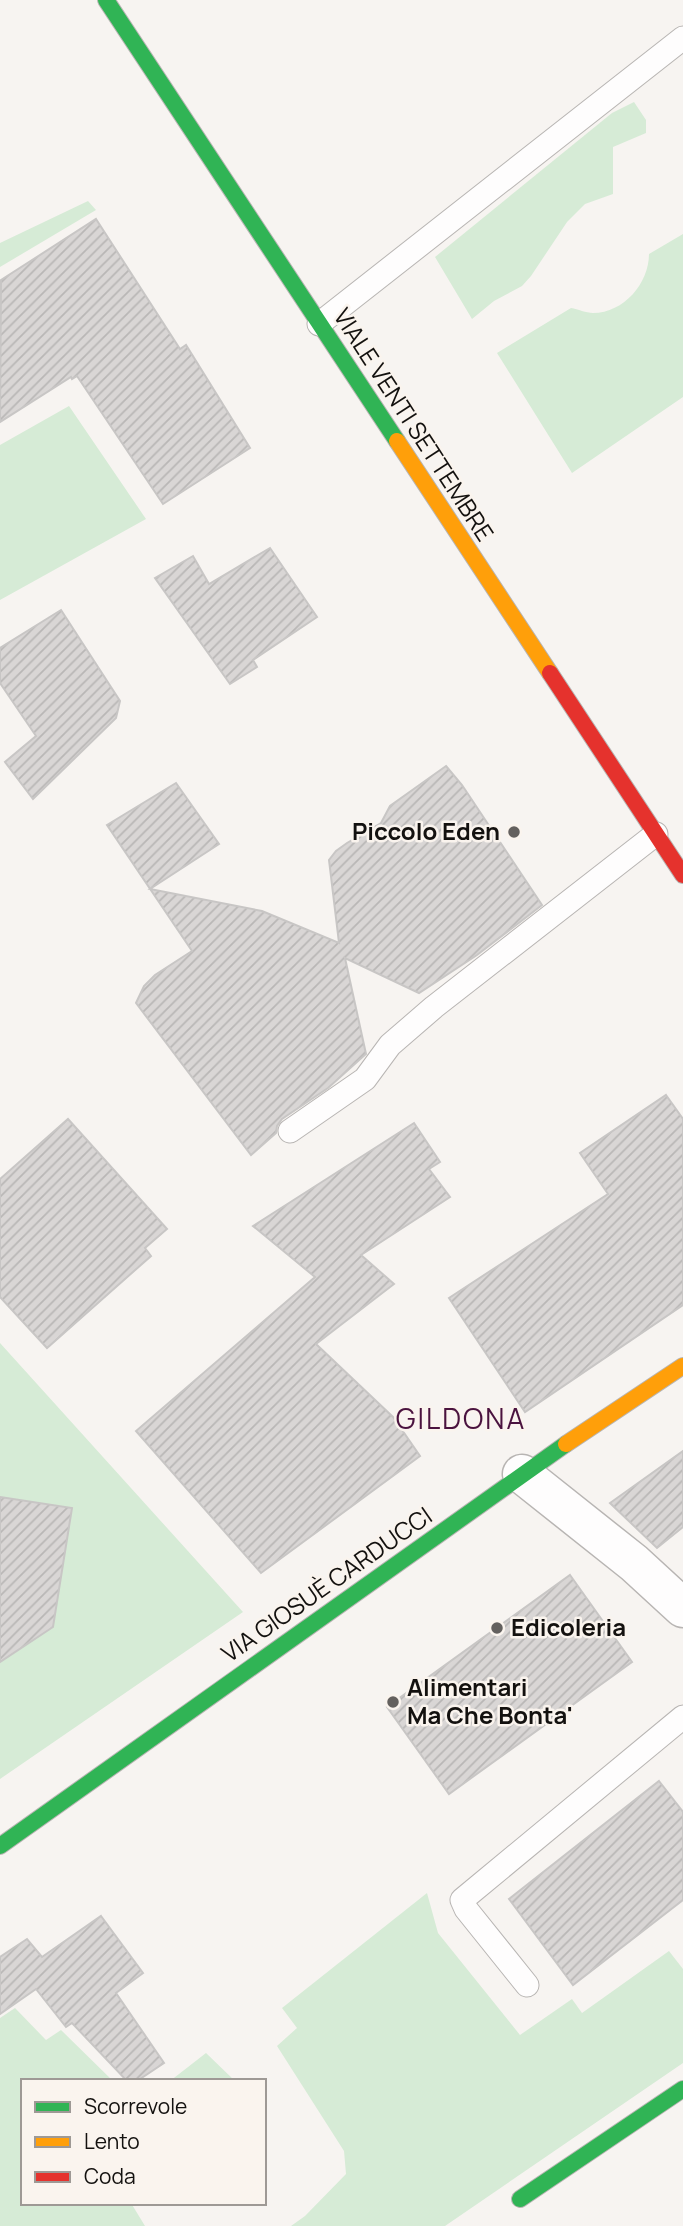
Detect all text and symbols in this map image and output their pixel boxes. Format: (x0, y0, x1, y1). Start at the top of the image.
street label: VIALE VENTI SETTEMBRE (327, 301, 502, 547)
place label: Piccolo Eden (352, 814, 500, 847)
marker: Piccolo Eden (506, 824, 522, 840)
district label: GILDONA (396, 1399, 526, 1437)
street label: VIA GIOSUÈ CARDUCCI (214, 1499, 438, 1669)
place label: Edicoleria (511, 1610, 626, 1643)
marker: Edicoleria (489, 1620, 505, 1636)
place label: Alimentari Ma Che Bonta' (407, 1670, 573, 1731)
marker: Alimentari Ma Che Bonta' (385, 1694, 401, 1710)
legend (21, 2079, 266, 2205)
text: Scorrevole (84, 2092, 187, 2120)
text: Lento (84, 2127, 140, 2155)
text: Coda (84, 2162, 136, 2190)

